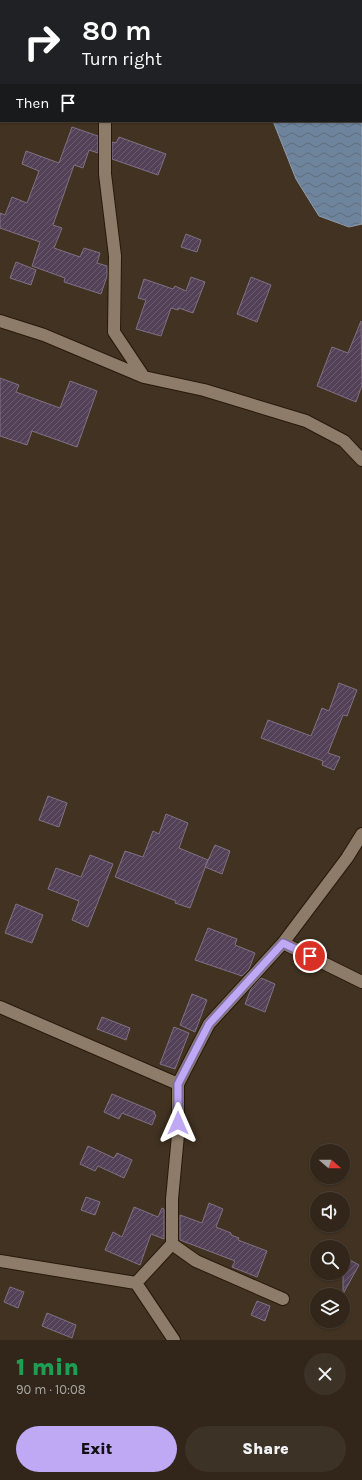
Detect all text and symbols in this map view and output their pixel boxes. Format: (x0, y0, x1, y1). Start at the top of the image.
text: 80 m (82, 14, 151, 47)
icon: right (16, 16, 68, 68)
text: Turn right (82, 48, 162, 70)
icon: arrive (57, 92, 79, 114)
text: Then (16, 94, 49, 112)
pin (293, 939, 327, 973)
icon: arrive (299, 945, 321, 967)
position arrow (157, 1102, 199, 1144)
north arrow (310, 1144, 350, 1184)
map controls (310, 1144, 350, 1328)
button: sound (310, 1192, 350, 1232)
button: search (310, 1240, 350, 1280)
button: layers (310, 1288, 350, 1328)
text: 1 min (16, 1353, 79, 1381)
button: close (304, 1353, 346, 1395)
text: 90 m · 10:08 (16, 1382, 86, 1397)
button: Exit (16, 1426, 177, 1472)
button: Share (185, 1426, 346, 1472)

